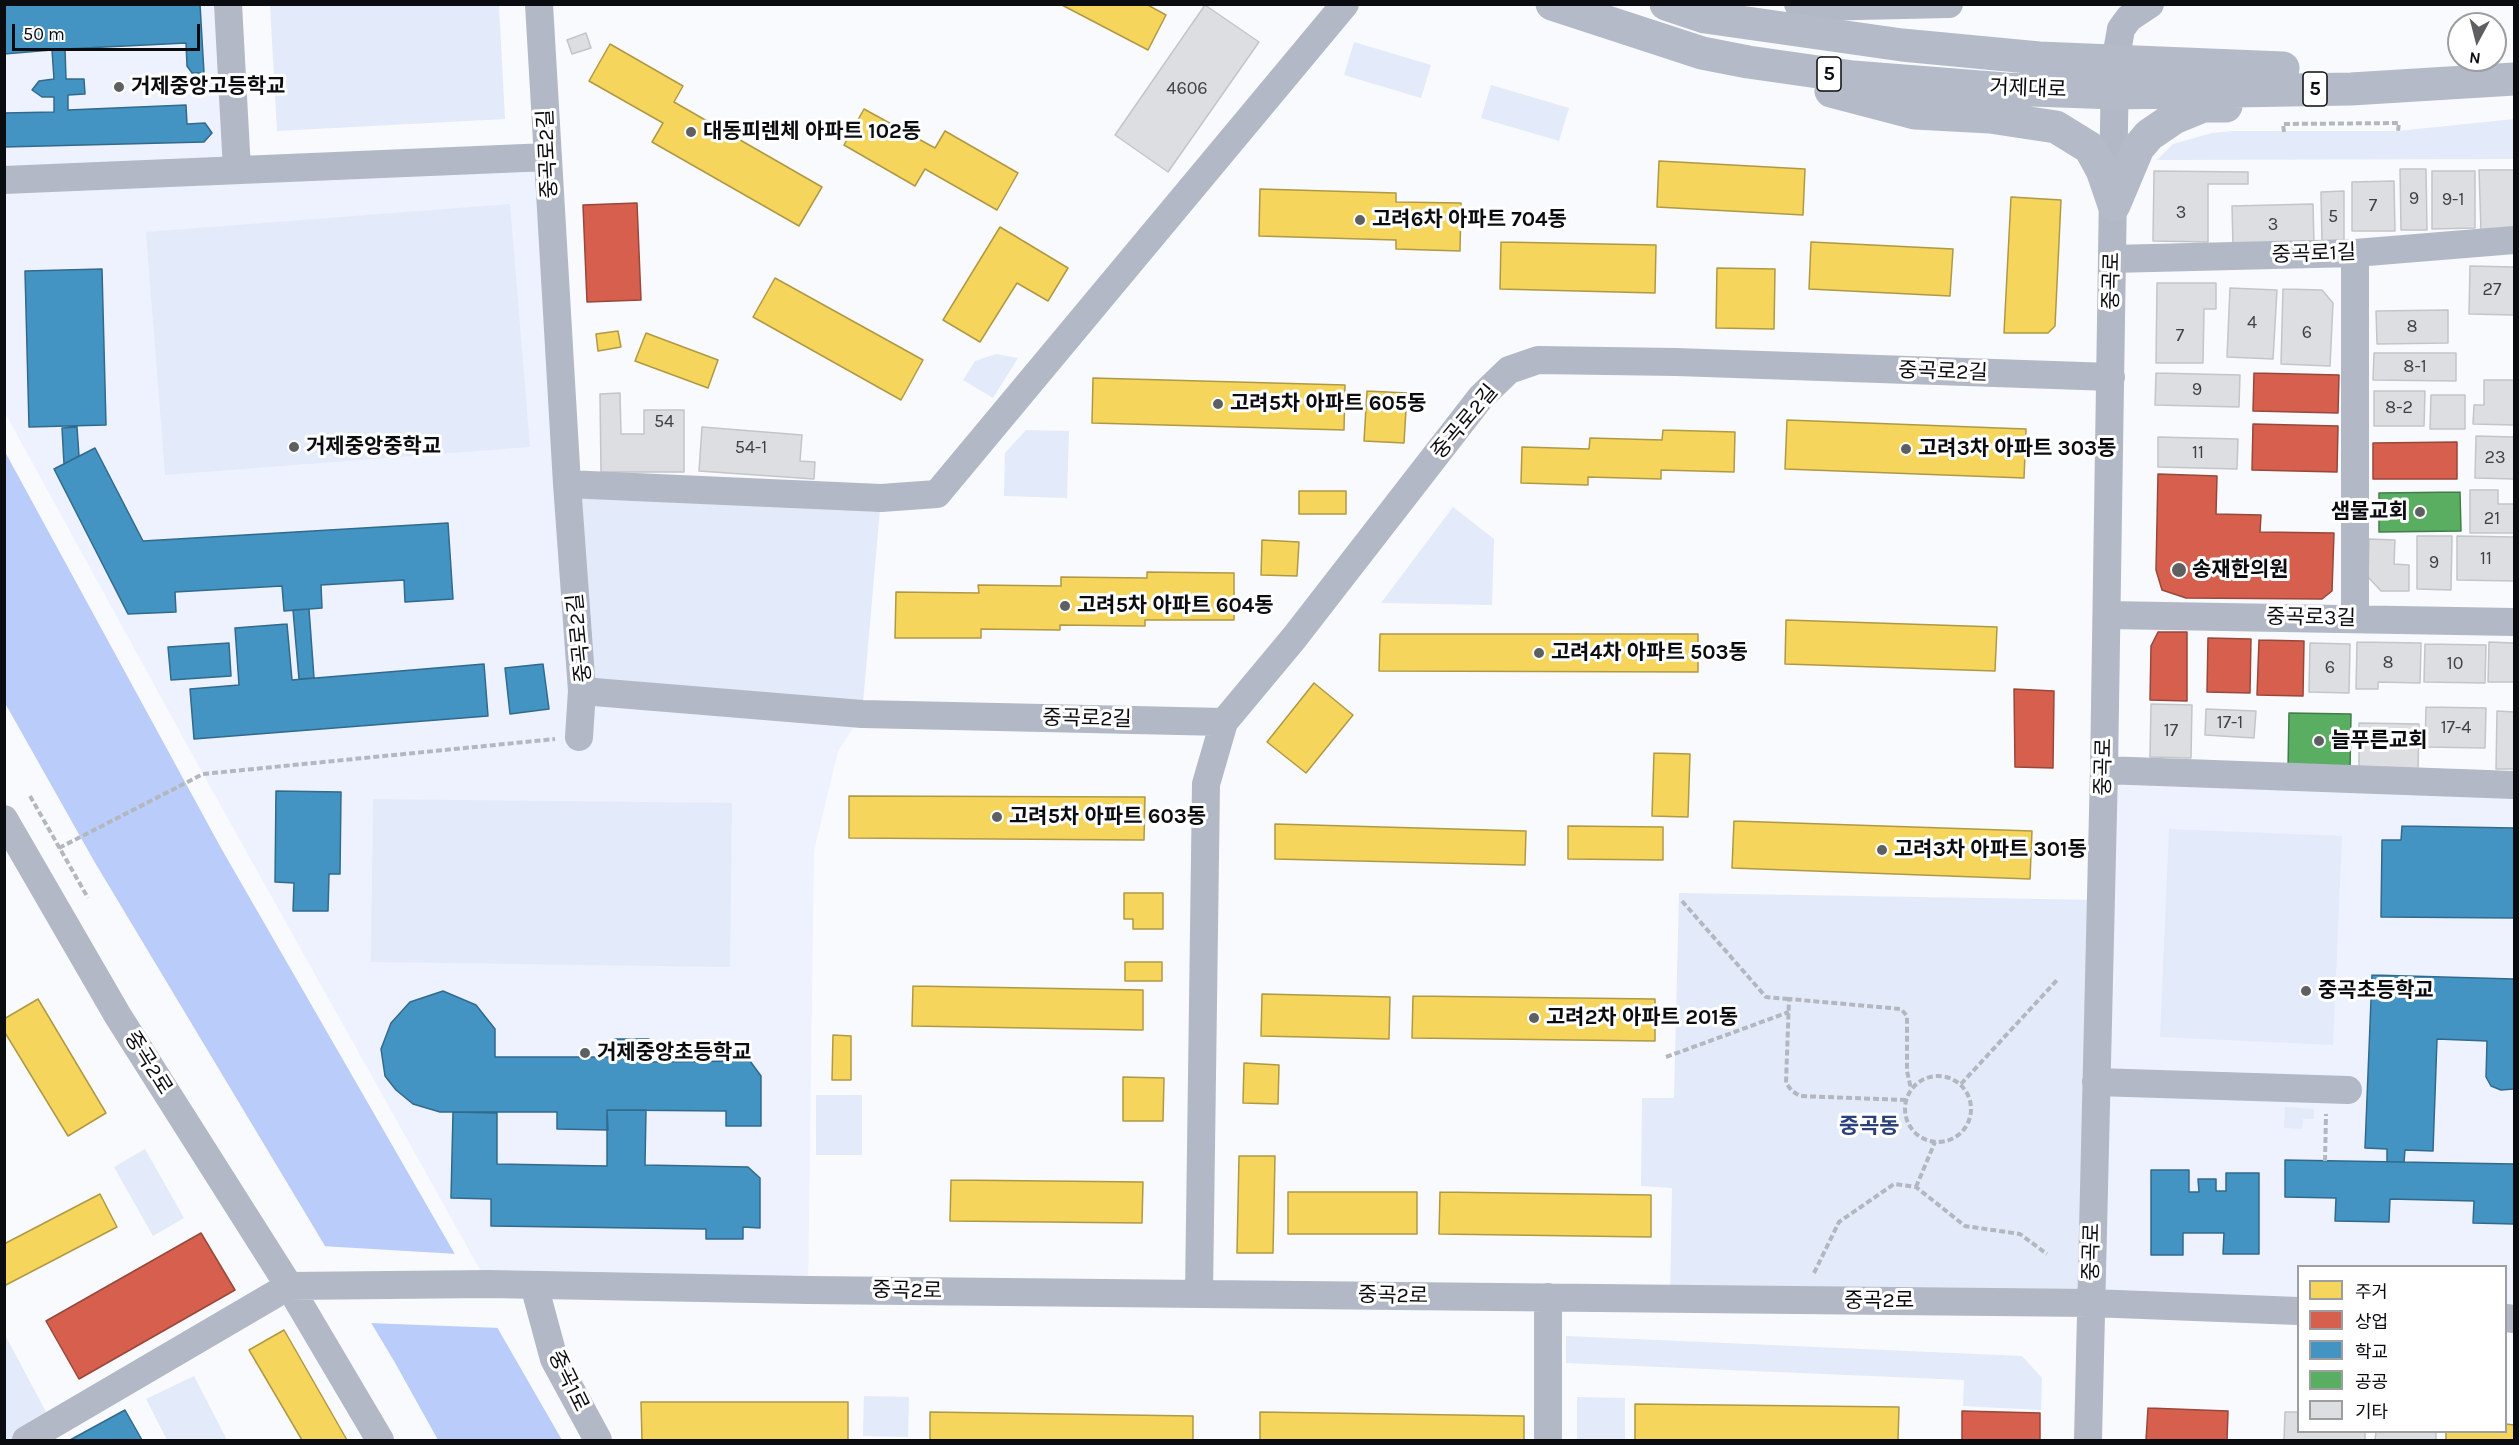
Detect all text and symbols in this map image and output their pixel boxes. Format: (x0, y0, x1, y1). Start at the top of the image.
scale bar (15, 12, 202, 50)
north arrow (2447, 12, 2507, 72)
text: 50 m (23, 23, 65, 45)
text: N (2468, 48, 2482, 69)
road number: 5 (1817, 57, 1841, 91)
road number: 5 (2303, 72, 2327, 106)
place label: 거제중앙고등학교 (131, 74, 286, 100)
street label: 거제대로 (1989, 75, 2067, 103)
house number: 4606 (1166, 78, 1208, 100)
marker: 거제중앙고등학교 (112, 80, 126, 94)
street label: 중곡로2길 (533, 109, 563, 199)
place label: 대동피렌체 아파트 102동 (703, 119, 921, 145)
marker: 대동피렌체 아파트 102동 (684, 125, 698, 139)
house number: 9 (2409, 188, 2419, 210)
house number: 9-1 (2442, 189, 2464, 211)
house number: 7 (2369, 195, 2377, 217)
house number: 3 (2176, 202, 2186, 224)
house number: 5 (2328, 206, 2338, 228)
place label: 고려6차 아파트 704동 (1372, 207, 1567, 233)
marker: 고려6차 아파트 704동 (1353, 213, 1367, 227)
house number: 3 (2268, 214, 2278, 236)
street label: 중곡로1길 (2271, 240, 2357, 268)
street label: 중곡로 (2099, 252, 2125, 310)
house number: 27 (2483, 279, 2501, 301)
house number: 4 (2247, 312, 2257, 334)
house number: 8 (2406, 316, 2418, 338)
house number: 6 (2302, 322, 2312, 344)
house number: 7 (2176, 325, 2184, 347)
house number: 8-1 (2403, 356, 2427, 378)
street label: 중곡로2길 (1898, 358, 1988, 386)
house number: 9 (2192, 379, 2202, 401)
street label: 중곡로2길 (1427, 380, 1503, 464)
place label: 고려5차 아파트 605동 (1230, 391, 1426, 417)
marker: 고려5차 아파트 605동 (1211, 397, 1225, 411)
house number: 8-2 (2385, 397, 2413, 419)
house number: 54 (654, 411, 674, 433)
place label: 거제중앙중학교 (306, 434, 441, 460)
place label: 고려3차 아파트 303동 (1918, 436, 2116, 462)
house number: 54-1 (735, 437, 767, 459)
marker: 거제중앙중학교 (287, 440, 301, 454)
marker: 고려3차 아파트 303동 (1899, 442, 1913, 456)
house number: 11 (2192, 442, 2204, 464)
house number: 23 (2484, 447, 2506, 469)
place label: 샘물교회 (2331, 499, 2408, 525)
marker: 샘물교회 (2413, 505, 2427, 519)
house number: 21 (2484, 508, 2500, 530)
house number: 11 (2480, 548, 2492, 570)
house number: 9 (2429, 552, 2439, 574)
place label: 송재한의원 (2192, 557, 2289, 583)
marker: 송재한의원 (2170, 561, 2188, 579)
street label: 중곡로2길 (563, 592, 597, 684)
place label: 고려5차 아파트 604동 (1077, 593, 1274, 619)
marker: 고려5차 아파트 604동 (1058, 599, 1072, 613)
street label: 중곡로3길 (2266, 605, 2356, 631)
place label: 고려4차 아파트 503동 (1551, 640, 1748, 666)
marker: 고려4차 아파트 503동 (1532, 646, 1546, 660)
house number: 8 (2382, 652, 2394, 674)
house number: 10 (2447, 653, 2463, 675)
house number: 6 (2325, 657, 2335, 679)
street label: 중곡로2길 (1042, 706, 1132, 732)
house number: 17-1 (2217, 712, 2243, 734)
house number: 17-4 (2441, 717, 2471, 739)
house number: 17 (2164, 720, 2178, 742)
place label: 늘푸른교회 (2331, 728, 2428, 754)
marker: 늘푸른교회 (2312, 734, 2326, 748)
street label: 중곡로 (2091, 738, 2117, 796)
place label: 고려5차 아파트 603동 (1009, 804, 1206, 830)
marker: 고려5차 아파트 603동 (990, 810, 1004, 824)
place label: 고려3차 아파트 301동 (1894, 837, 2087, 863)
marker: 고려3차 아파트 301동 (1875, 843, 1889, 857)
place label: 중곡초등학교 (2318, 978, 2434, 1004)
marker: 중곡초등학교 (2299, 984, 2313, 998)
place label: 고려2차 아파트 201동 (1546, 1005, 1738, 1031)
marker: 고려2차 아파트 201동 (1527, 1011, 1541, 1025)
street label: 중곡2로 (119, 1027, 177, 1099)
place label: 거제중앙초등학교 (597, 1040, 752, 1066)
marker: 거제중앙초등학교 (578, 1046, 592, 1060)
district label: 중곡동 (1839, 1114, 1899, 1140)
street label: 중곡로 (2079, 1223, 2105, 1281)
legend (2297, 1265, 2507, 1433)
street label: 중곡2로 (872, 1278, 942, 1304)
text: 주거 (2355, 1281, 2388, 1303)
street label: 중곡2로 (1358, 1283, 1428, 1309)
street label: 중곡2로 (1844, 1288, 1914, 1314)
text: 상업 (2355, 1311, 2388, 1333)
text: 학교 (2355, 1341, 2388, 1363)
street label: 중곡1로 (542, 1346, 594, 1416)
text: 공공 (2355, 1371, 2388, 1393)
text: 기타 (2355, 1401, 2388, 1423)

